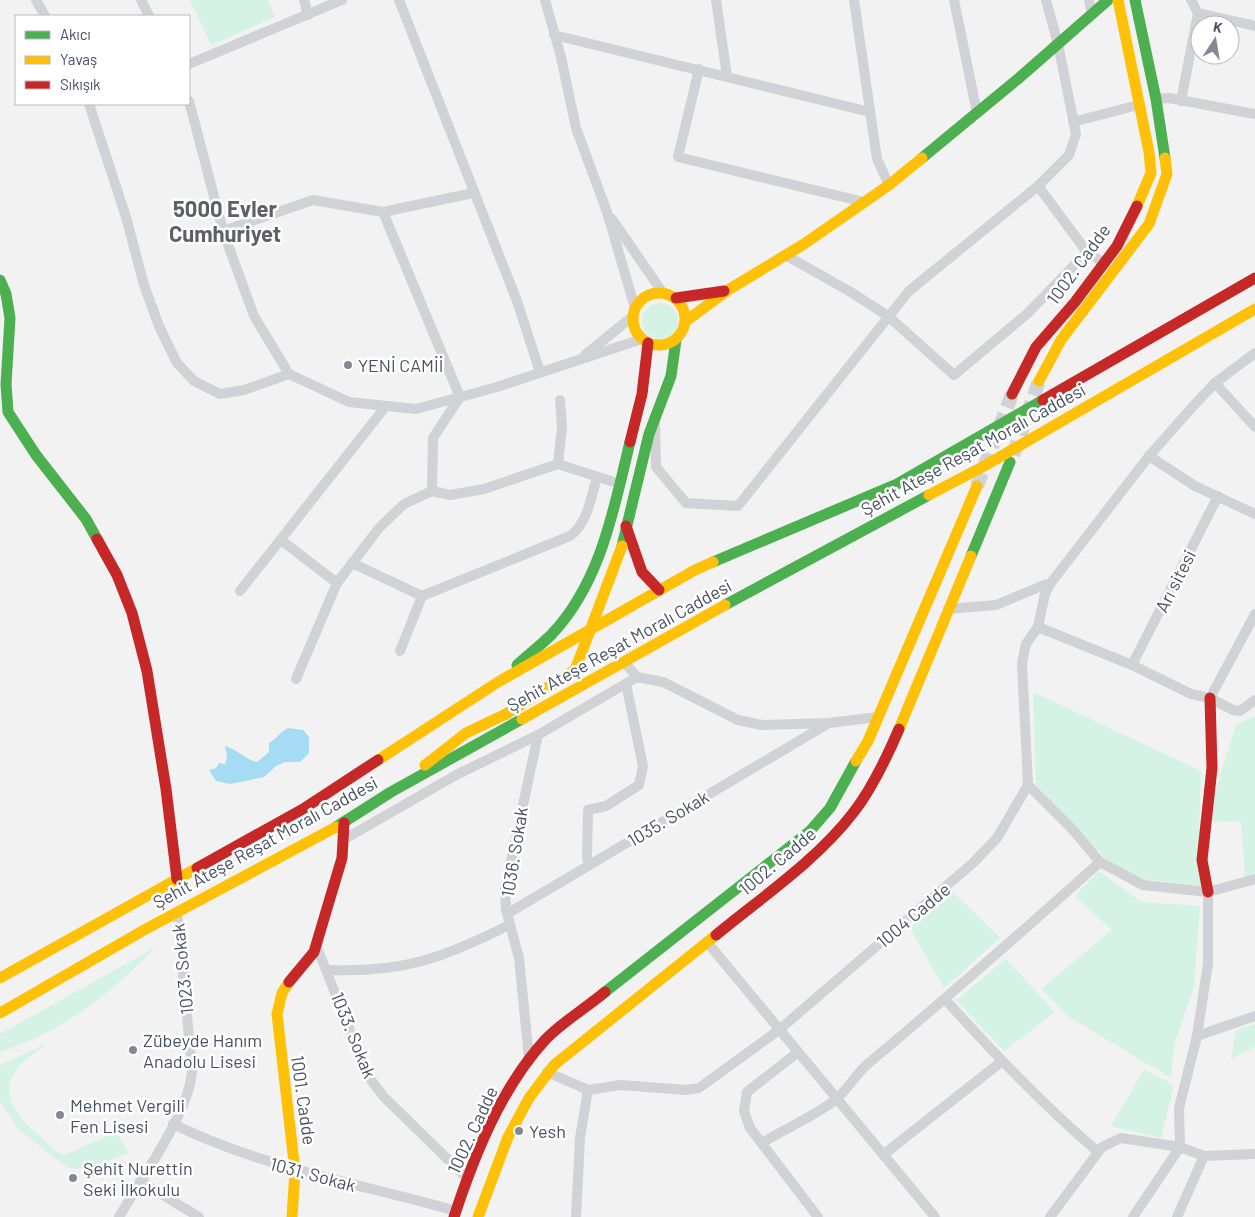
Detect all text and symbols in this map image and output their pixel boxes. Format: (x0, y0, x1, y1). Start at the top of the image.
legend (15, 15, 190, 105)
north arrow (1190, 15, 1240, 65)
text: K (1212, 18, 1224, 36)
text: Akıcı (60, 25, 91, 43)
text: Yavaş (60, 50, 97, 68)
text: Sıkışık (60, 75, 101, 93)
district label: 5000 Evler Cumhuriyet (169, 195, 281, 246)
street label: 1002. Cadde (1041, 219, 1115, 309)
place label: YENİ CAMİİ (358, 354, 443, 376)
marker: YENİ CAMİİ (342, 359, 354, 371)
street label: Şehit Ateşe Reşat Moralı Caddesi (857, 378, 1089, 520)
street label: Arı sitesi (1150, 546, 1200, 616)
street label: Şehit Ateşe Reşat Moralı Caddesi (503, 574, 735, 716)
street label: Şehit Ateşe Reşat Moralı Caddesi (149, 771, 381, 913)
street label: 1035. Sokak (623, 785, 713, 851)
street label: 1036. Sokak (496, 805, 532, 899)
street label: 1002. Cadde (734, 822, 820, 900)
street label: 1004 Cadde (872, 878, 954, 952)
street label: 1023. Sokak (166, 922, 198, 1016)
street label: 1033. Sokak (327, 989, 381, 1081)
place label: Zübeyde Hanım Anadolu Lisesi (143, 1029, 262, 1072)
marker: Zübeyde Hanım Anadolu Lisesi (127, 1044, 139, 1056)
street label: 1001. Cadde (287, 1054, 321, 1146)
street label: 1002. Cadde (442, 1083, 502, 1177)
place label: Mehmet Vergili Fen Lisesi (70, 1094, 185, 1137)
marker: Mehmet Vergili Fen Lisesi (54, 1109, 66, 1121)
place label: Yesh (529, 1120, 566, 1142)
marker: Yesh (513, 1125, 525, 1137)
street label: 1031. Sokak (268, 1152, 358, 1196)
place label: Şehit Nurettin Seki İlkokulu (83, 1157, 193, 1200)
marker: Şehit Nurettin Seki İlkokulu (67, 1172, 79, 1184)

